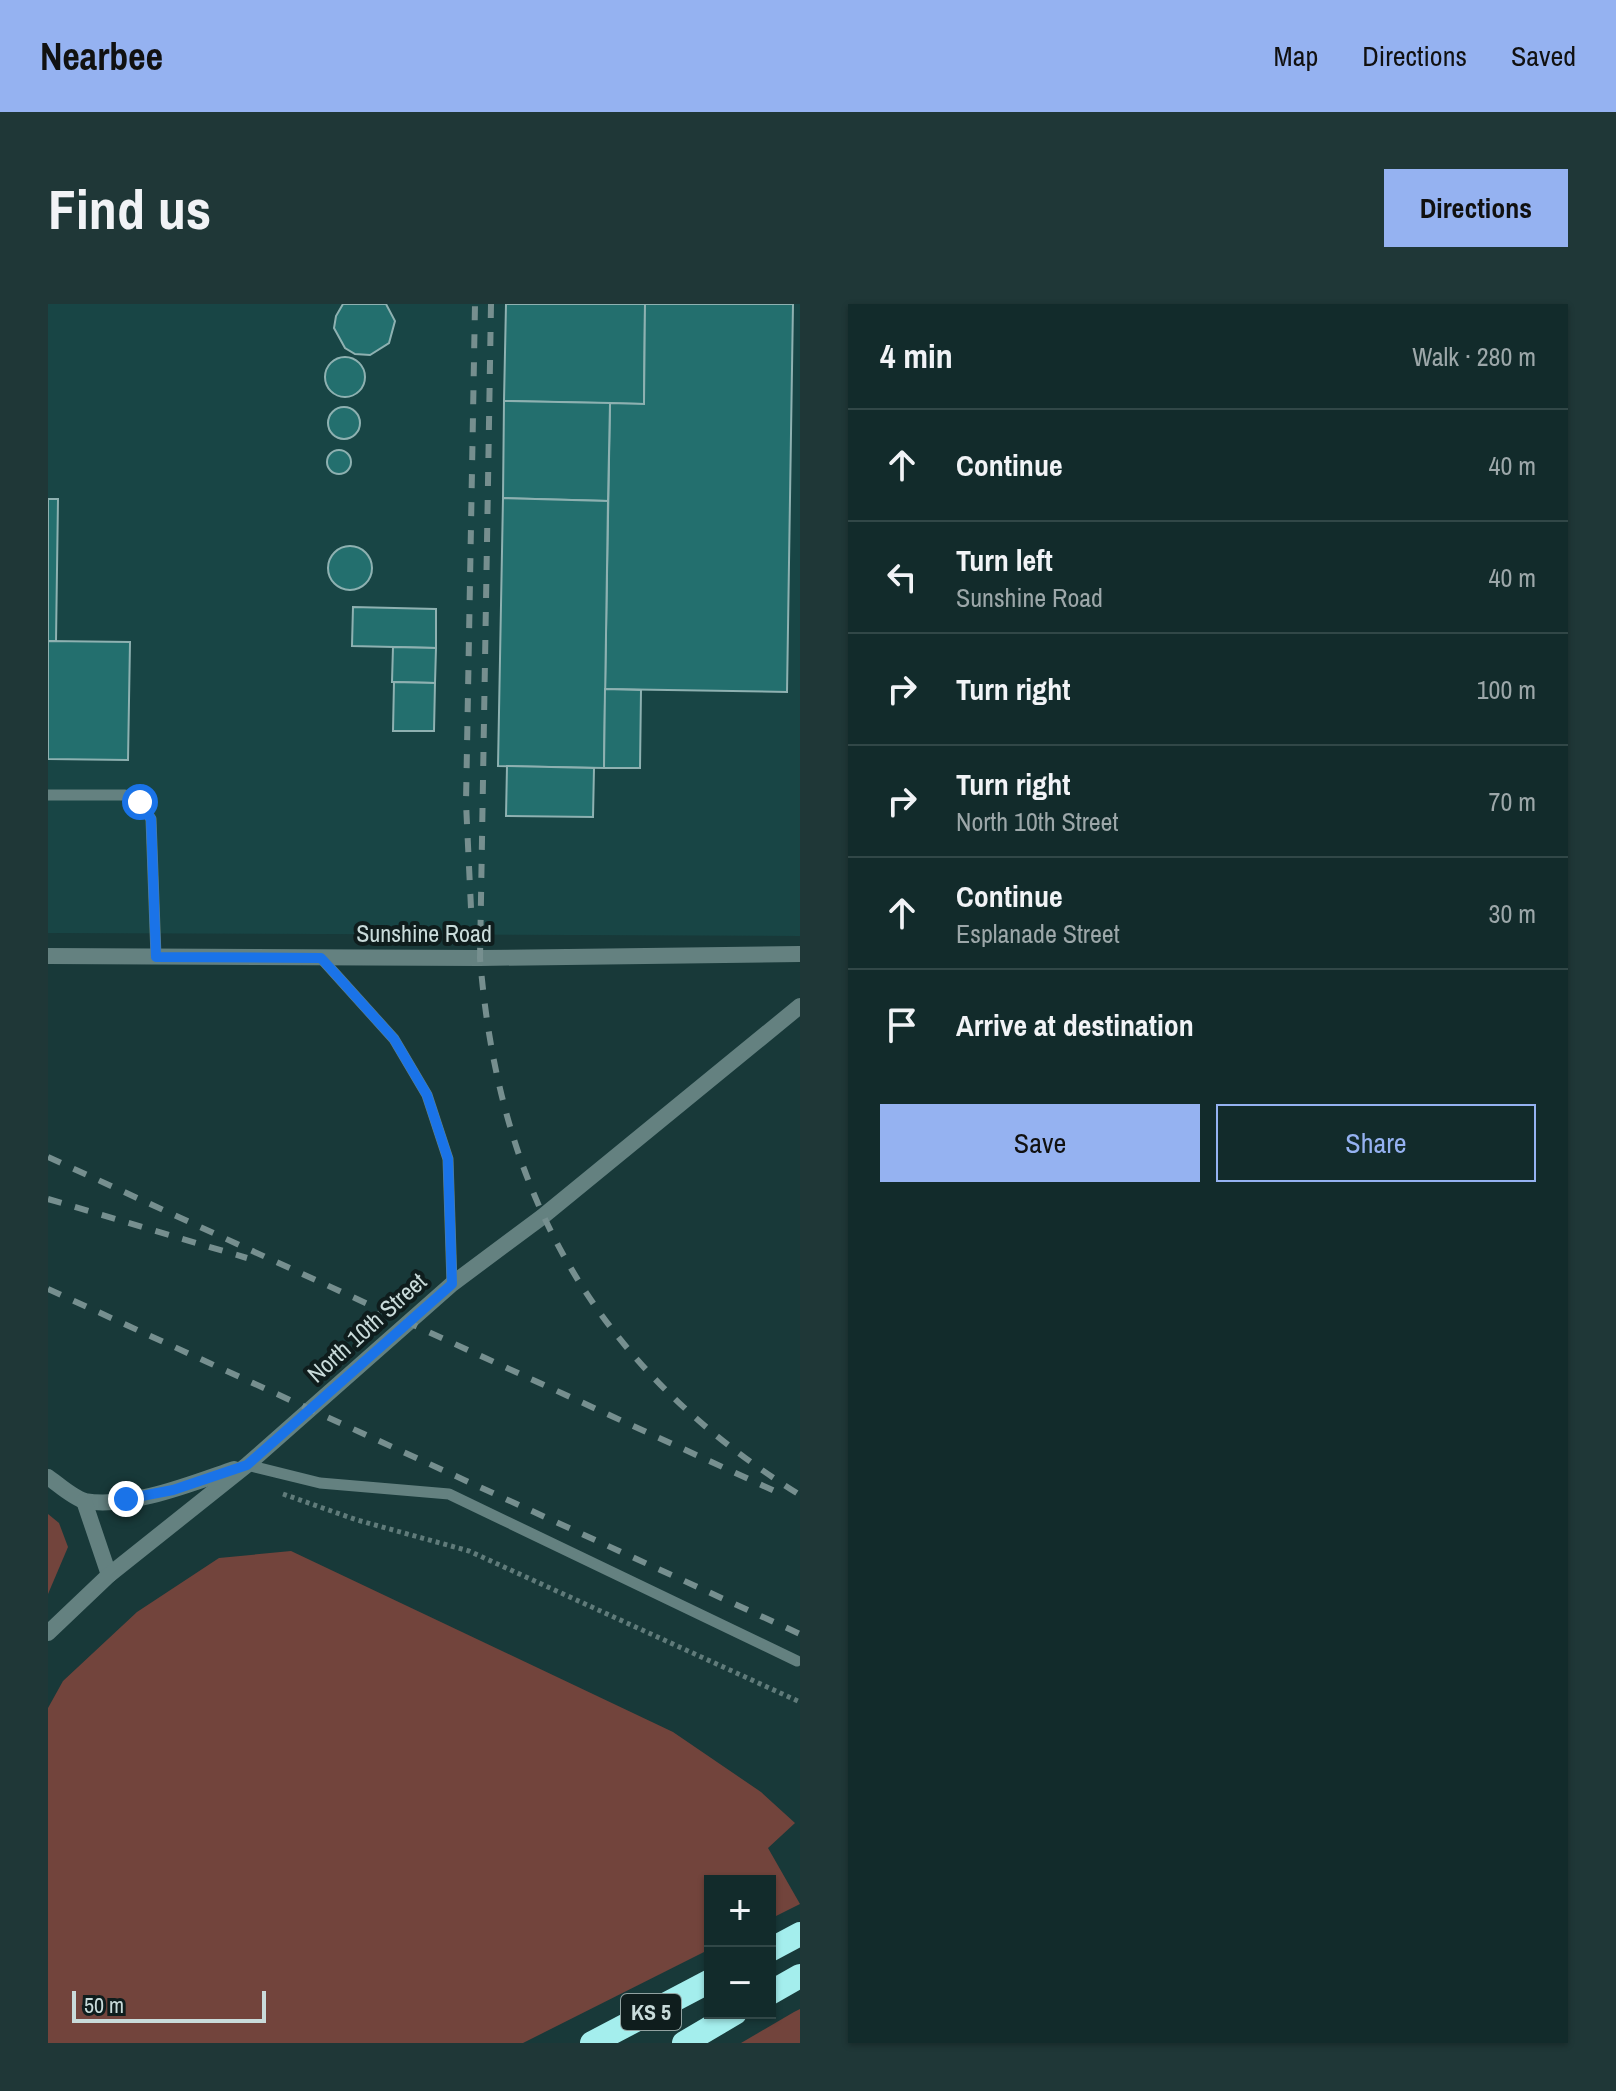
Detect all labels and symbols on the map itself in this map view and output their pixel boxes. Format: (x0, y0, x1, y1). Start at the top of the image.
route start (122, 784, 158, 820)
street label: Sunshine Road (356, 917, 492, 949)
street label: North 10th Street (300, 1265, 433, 1389)
route end (108, 1481, 144, 1517)
scale bar (72, 1987, 266, 2023)
road number: KS 5 (621, 1994, 681, 2030)

